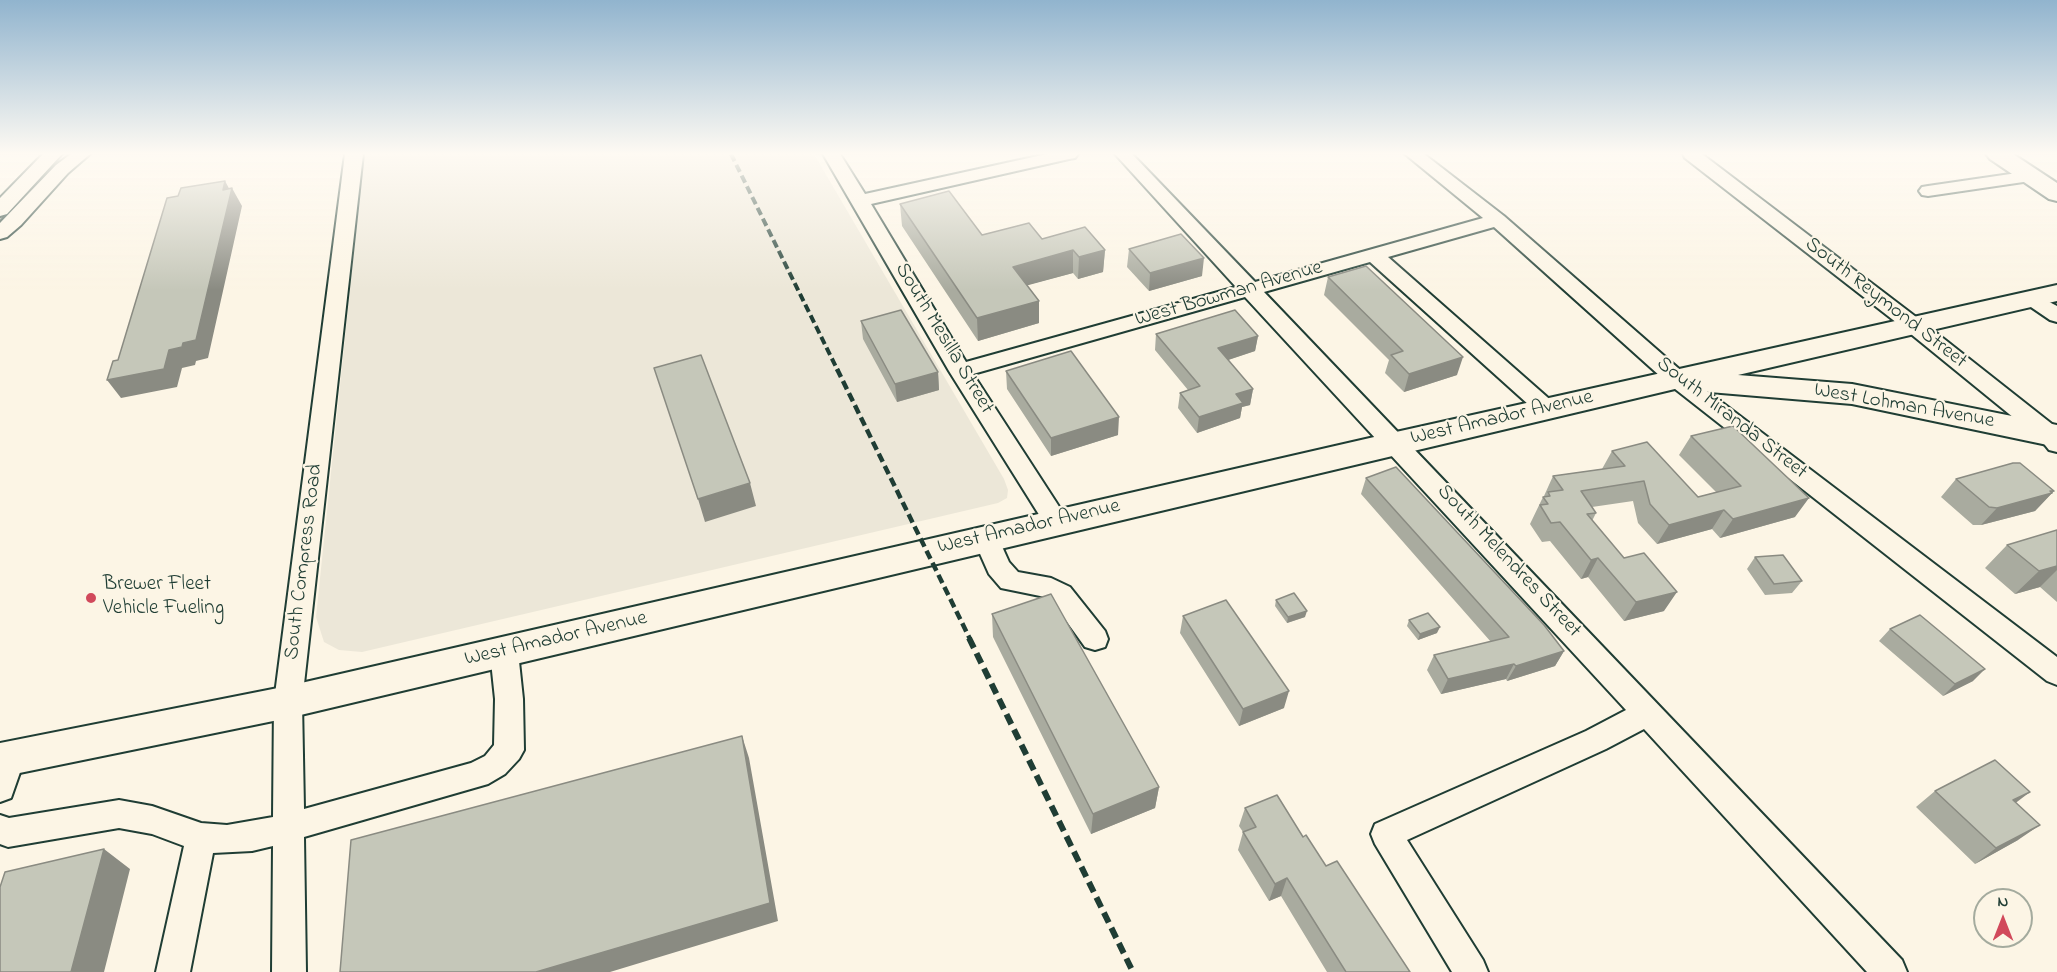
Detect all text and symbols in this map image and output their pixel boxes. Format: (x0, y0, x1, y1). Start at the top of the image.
street label: South Reymond Street (1799, 233, 1971, 375)
street label: West Bowman Avenue (1133, 256, 1325, 334)
street label: South Mesilla Street (888, 259, 998, 419)
street label: South Miranda Street (1650, 352, 1812, 486)
street label: West Lohman Avenue (1812, 379, 1996, 435)
street label: West Amador Avenue (1408, 386, 1596, 452)
street label: South Compress Road (280, 463, 330, 661)
street label: South Melendres Street (1430, 480, 1586, 644)
street label: West Amador Avenue (935, 495, 1123, 561)
place label: Brewer Fleet Vehicle Fueling (103, 573, 224, 623)
marker: Brewer Fleet Vehicle Fueling (84, 591, 98, 605)
street label: West Amador Avenue (462, 607, 650, 673)
north arrow (1973, 888, 2033, 948)
text: N (1998, 890, 2008, 914)

